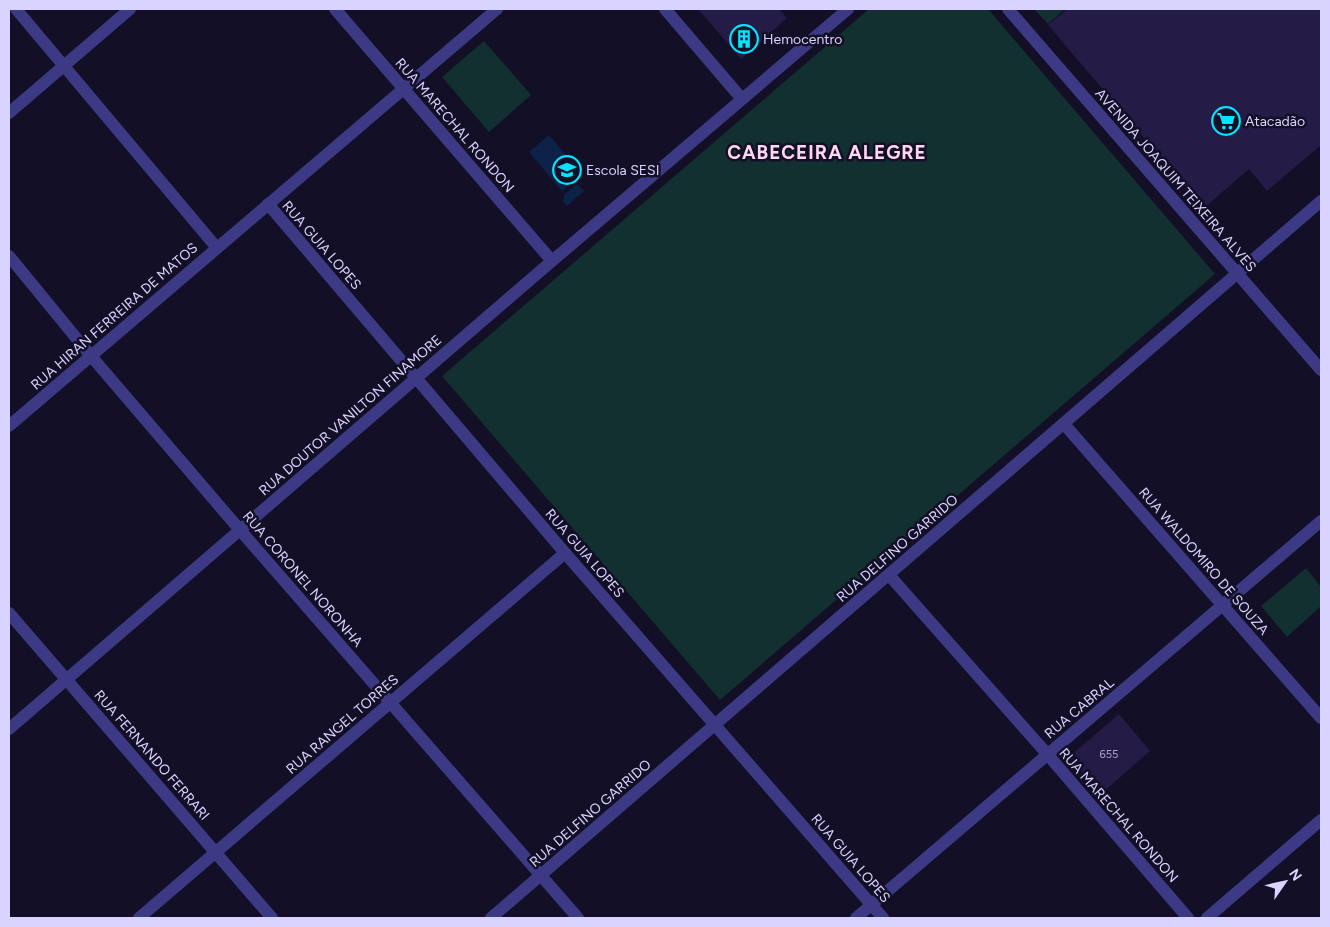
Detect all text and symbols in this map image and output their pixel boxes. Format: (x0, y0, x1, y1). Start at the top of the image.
building icon: Hemocentro (729, 24, 759, 54)
place label: Hemocentro (763, 31, 842, 48)
street label: RUA MARECHAL RONDON (392, 55, 518, 196)
street label: AVENIDA JOAQUIM TEIXEIRA ALVES (1091, 85, 1260, 275)
supermarket icon: Atacadão (1211, 106, 1241, 136)
place label: Atacadão (1245, 113, 1305, 130)
district label: CABECEIRA ALEGRE (727, 141, 927, 164)
school or university icon: Escola SESI (552, 155, 582, 185)
place label: Escola SESI (586, 162, 659, 179)
street label: RUA GUIA LOPES (279, 198, 365, 293)
street label: RUA HIRAN FERREIRA DE MATOS (27, 239, 201, 393)
street label: RUA DOUTOR VANILTON FINAMORE (256, 331, 445, 499)
street label: RUA WALDOMIRO DE SOUZA (1135, 484, 1273, 639)
street label: RUA DELFINO GARRIDO (833, 491, 962, 606)
street label: RUA GUIA LOPES (542, 506, 628, 601)
street label: RUA CORONEL NORONHA (239, 508, 367, 651)
street label: RUA RANGEL TORRES (283, 671, 402, 778)
street label: RUA CABRAL (1041, 674, 1118, 742)
street label: RUA FERNANDO FERRARI (90, 687, 213, 824)
street label: RUA MARECHAL RONDON (1056, 745, 1182, 886)
house number: 655 (1100, 748, 1118, 761)
street label: RUA DELFINO GARRIDO (526, 756, 655, 871)
street label: RUA GUIA LOPES (808, 811, 894, 906)
north arrow (1260, 857, 1310, 907)
text: N (1285, 866, 1305, 884)

